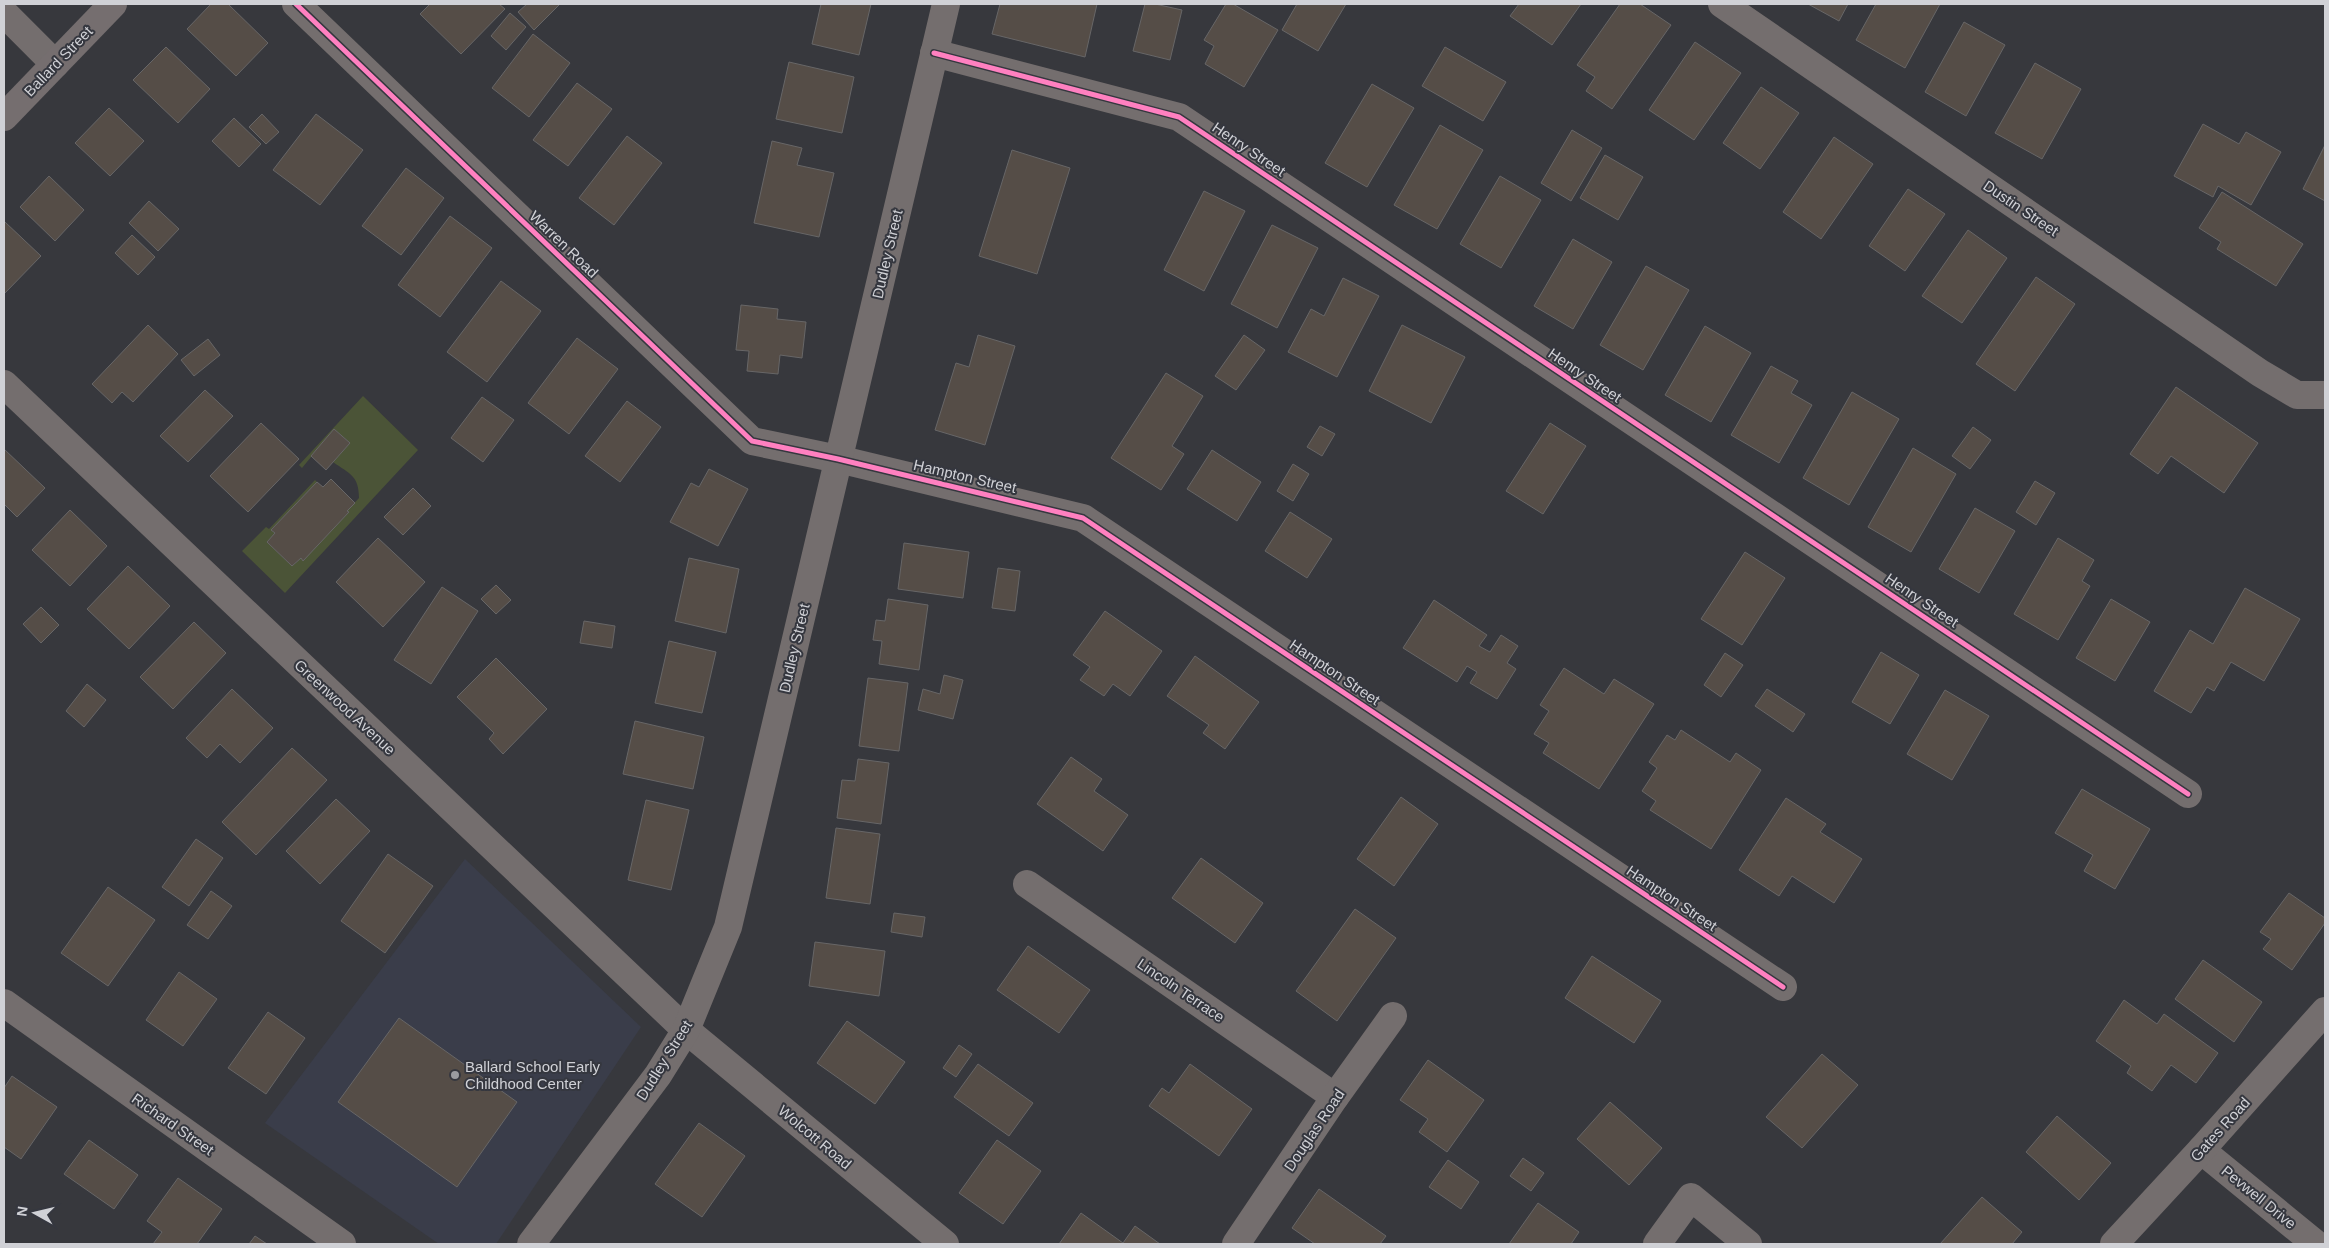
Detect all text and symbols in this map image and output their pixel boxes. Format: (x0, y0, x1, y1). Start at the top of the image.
street label: Ballard Street (20, 22, 96, 100)
street label: Henry Street (1209, 118, 1289, 180)
street label: Dustin Street (1980, 177, 2062, 240)
street label: Warren Road (526, 207, 602, 281)
street label: Dudley Street (868, 207, 906, 300)
street label: Henry Street (1545, 344, 1625, 406)
street label: Hampton Street (912, 456, 1019, 496)
street label: Henry Street (1882, 569, 1962, 631)
street label: Dudley Street (775, 601, 813, 694)
street label: Hampton Street (1287, 636, 1384, 709)
street label: Greenwood Avenue (291, 656, 399, 758)
street label: Hampton Street (1624, 862, 1721, 935)
street label: Lincoln Terrace (1134, 955, 1228, 1025)
street label: Dudley Street (633, 1016, 696, 1103)
place label: Ballard School Early Childhood Center (465, 1058, 601, 1092)
marker: Ballard School Early Childhood Center (449, 1069, 461, 1081)
street label: Douglas Road (1280, 1086, 1348, 1174)
street label: Richard Street (129, 1090, 218, 1159)
street label: Gates Road (2187, 1094, 2253, 1164)
street label: Wolcott Road (775, 1102, 855, 1172)
street label: Pevwell Drive (2218, 1162, 2300, 1232)
north arrow (10, 1188, 60, 1238)
text: N (13, 1205, 31, 1217)

